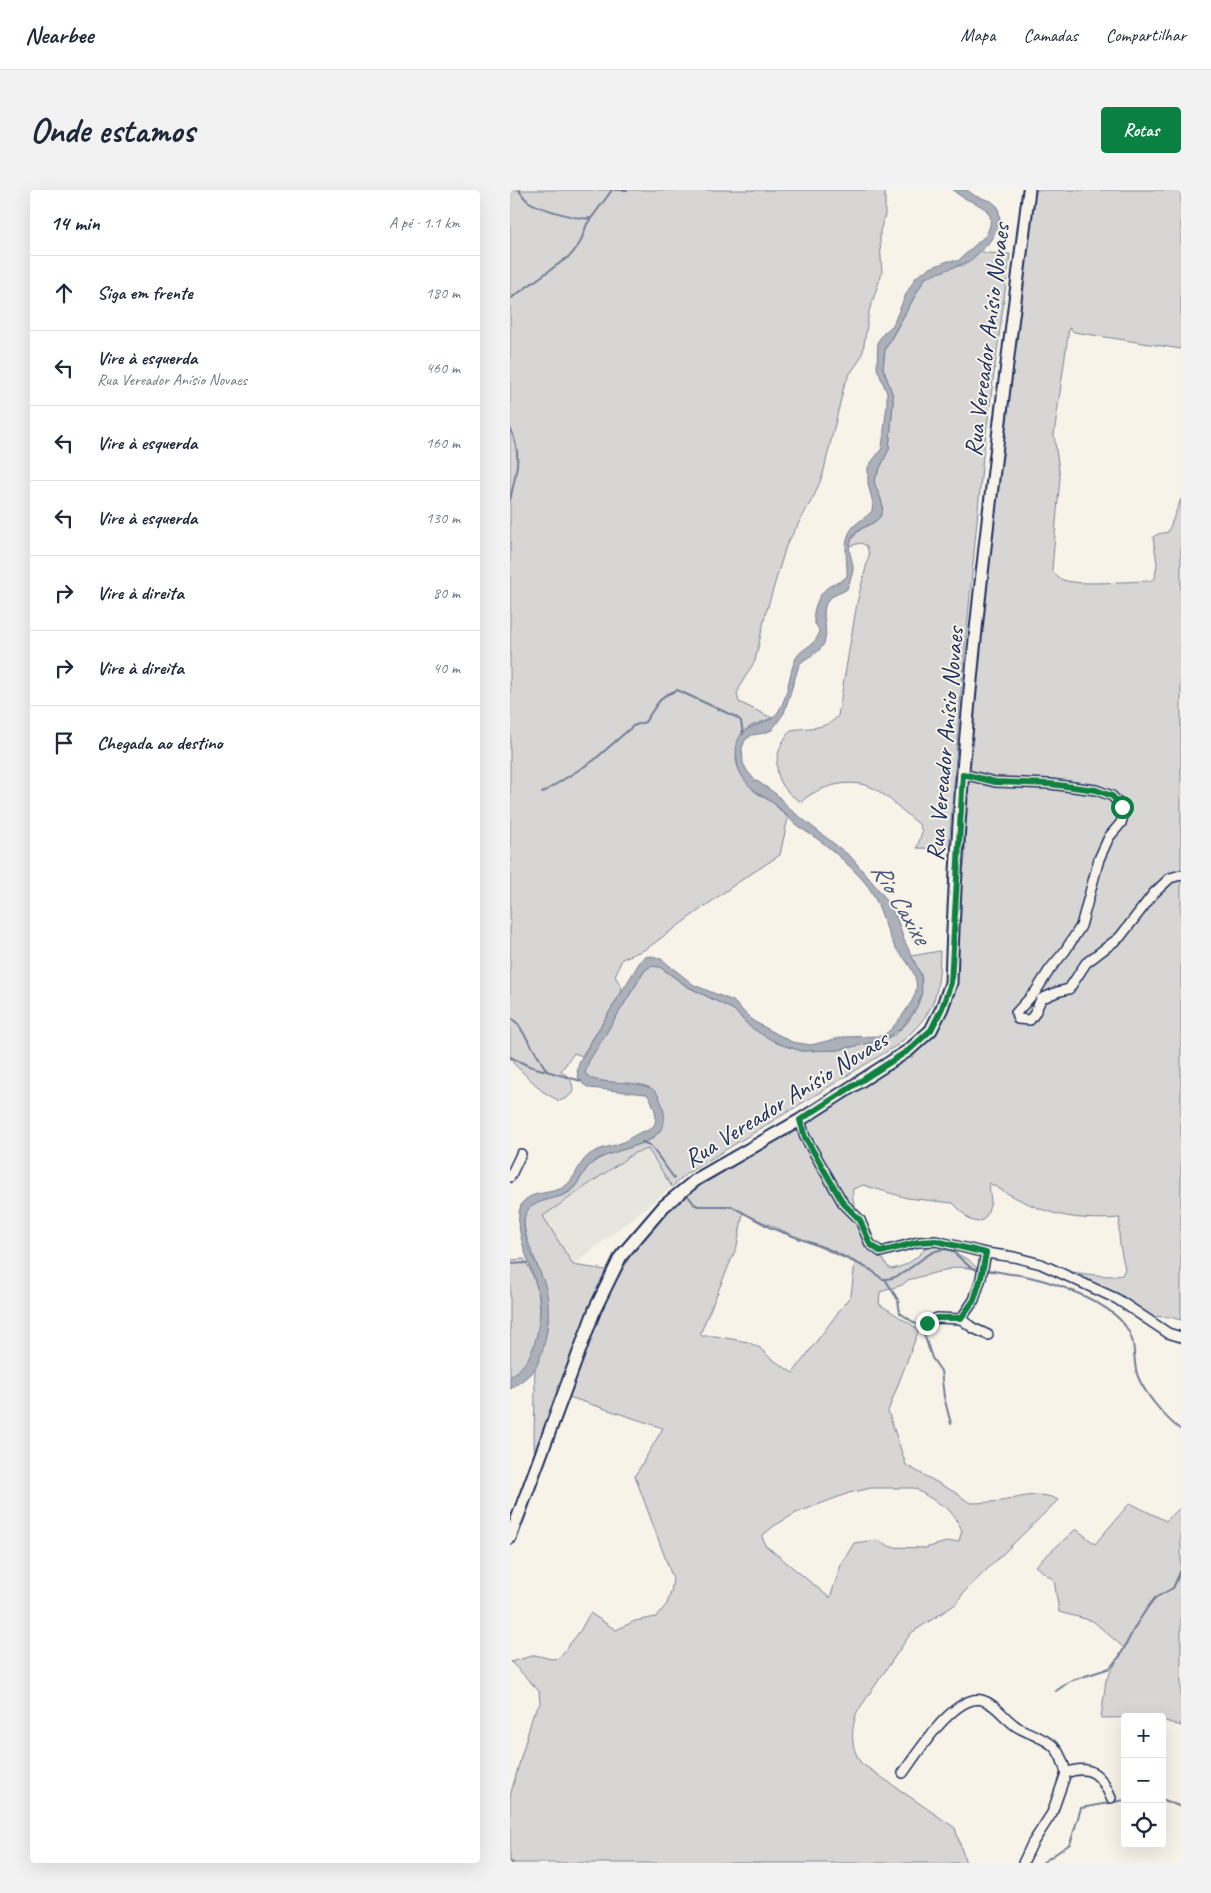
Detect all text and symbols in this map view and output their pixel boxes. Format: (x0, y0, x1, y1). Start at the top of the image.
text: Nearbee (25, 20, 93, 50)
text: Mapa (961, 24, 995, 46)
text: Camadas (1023, 24, 1078, 46)
text: Compartilhar (1106, 24, 1186, 46)
button: Rotas (1101, 107, 1181, 153)
text: Onde estamos (30, 108, 195, 153)
text: 14 min (50, 210, 100, 236)
text: A pé · 1.1 km (389, 213, 460, 233)
street label: Rua Vereador Anísio Novaes (957, 219, 1017, 458)
icon: ahead (50, 279, 78, 307)
text: Siga em frente (97, 281, 193, 305)
text: 180 m (426, 283, 460, 303)
text: Vire à esquerda (97, 346, 197, 370)
icon: left (50, 354, 78, 382)
text: 460 m (426, 358, 460, 378)
text: Rua Vereador Anísio Novaes (97, 370, 247, 390)
icon: left (50, 429, 78, 457)
text: Vire à esquerda (97, 431, 197, 455)
text: 160 m (426, 433, 460, 453)
icon: left (50, 504, 78, 532)
text: Vire à esquerda (97, 506, 197, 530)
text: 130 m (426, 508, 460, 528)
icon: right (50, 579, 78, 607)
text: Vire à direita (97, 581, 184, 605)
text: 80 m (433, 583, 460, 603)
street label: Rua Vereador Anísio Novaes (919, 623, 971, 862)
icon: right (50, 654, 78, 682)
text: Vire à direita (97, 656, 184, 680)
text: 40 m (433, 658, 460, 678)
icon: arrive (50, 729, 78, 757)
text: Chegada ao destino (97, 731, 223, 755)
route start (1111, 796, 1134, 819)
water label: Rio Caxixe (864, 856, 940, 953)
street label: Rua Vereador Anísio Novaes (678, 1022, 896, 1175)
route end (916, 1312, 939, 1335)
map controls (1121, 1713, 1166, 1848)
button: + (1121, 1713, 1166, 1758)
button: − (1121, 1758, 1166, 1803)
button: locate (1121, 1803, 1166, 1848)

